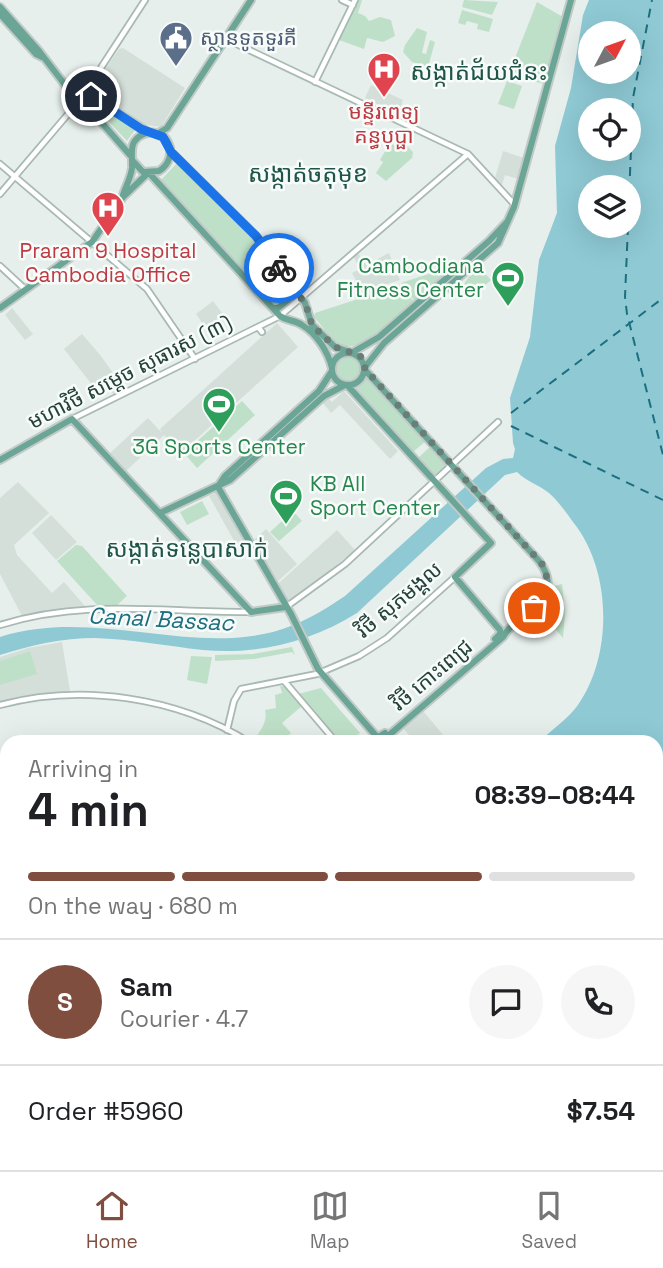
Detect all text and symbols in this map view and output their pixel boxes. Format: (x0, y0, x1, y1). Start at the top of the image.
public building icon: ស្ថានទូតទួរគី (157, 19, 195, 68)
north arrow (578, 21, 640, 84)
map controls (578, 21, 641, 238)
place label: ស្ថានទូតទួរគី (200, 24, 297, 52)
hospital icon: មន្ទីរពេទ្យ គន្ធបុប្ផា (365, 50, 403, 99)
district label: សង្កាត់ជ័យជំនះ (410, 56, 548, 87)
pin (61, 66, 121, 126)
icon: home (72, 77, 110, 115)
place label: មន្ទីរពេទ្យ គន្ធបុប្ផា (349, 98, 419, 150)
button: locate (578, 98, 641, 161)
district label: សង្កាត់ចតុមុខ (248, 158, 368, 189)
button: layers (578, 175, 641, 238)
hospital icon: Praram 9 Hospital Cambodia Office (89, 189, 127, 238)
courier (244, 233, 314, 303)
place label: Praram 9 Hospital Cambodia Office (20, 237, 196, 288)
icon: bike (260, 249, 298, 287)
place label: Cambodiana Fitness Center (337, 252, 484, 303)
sports icon: Cambodiana Fitness Center (489, 259, 527, 308)
street label: មហាវិថី សម្តេច សុធារស (៣) (23, 308, 237, 435)
sports icon: 3G Sports Center (200, 385, 238, 434)
place label: 3G Sports Center (132, 433, 306, 460)
place label: KB All Sport Center (310, 470, 441, 521)
sports icon: KB All Sport Center (267, 477, 305, 526)
district label: សង្កាត់ទន្លេបាសាក់ (106, 533, 268, 564)
street label: វិថី សុភមង្គល (349, 556, 448, 644)
pin (504, 578, 564, 638)
icon: bag (515, 589, 553, 627)
water label: Canal Bassac (87, 600, 236, 638)
street label: វិថី កោះពេជ្រ (385, 633, 478, 717)
text: Arriving in (28, 754, 138, 784)
text: 08:39–08:44 (474, 778, 635, 812)
text: 4 min (28, 781, 149, 839)
text: On the way · 680 m (28, 891, 238, 921)
button: chat (469, 965, 543, 1039)
button: phone (561, 965, 635, 1039)
text: Sam (120, 970, 173, 1004)
text: S (57, 985, 73, 1019)
text: Courier · 4.7 (120, 1004, 248, 1034)
text: Order #5960 (28, 1094, 184, 1128)
text: $7.54 (567, 1094, 635, 1128)
tab: Home (86, 1187, 138, 1254)
tab: Map (310, 1187, 350, 1254)
tab: Saved (522, 1187, 577, 1254)

